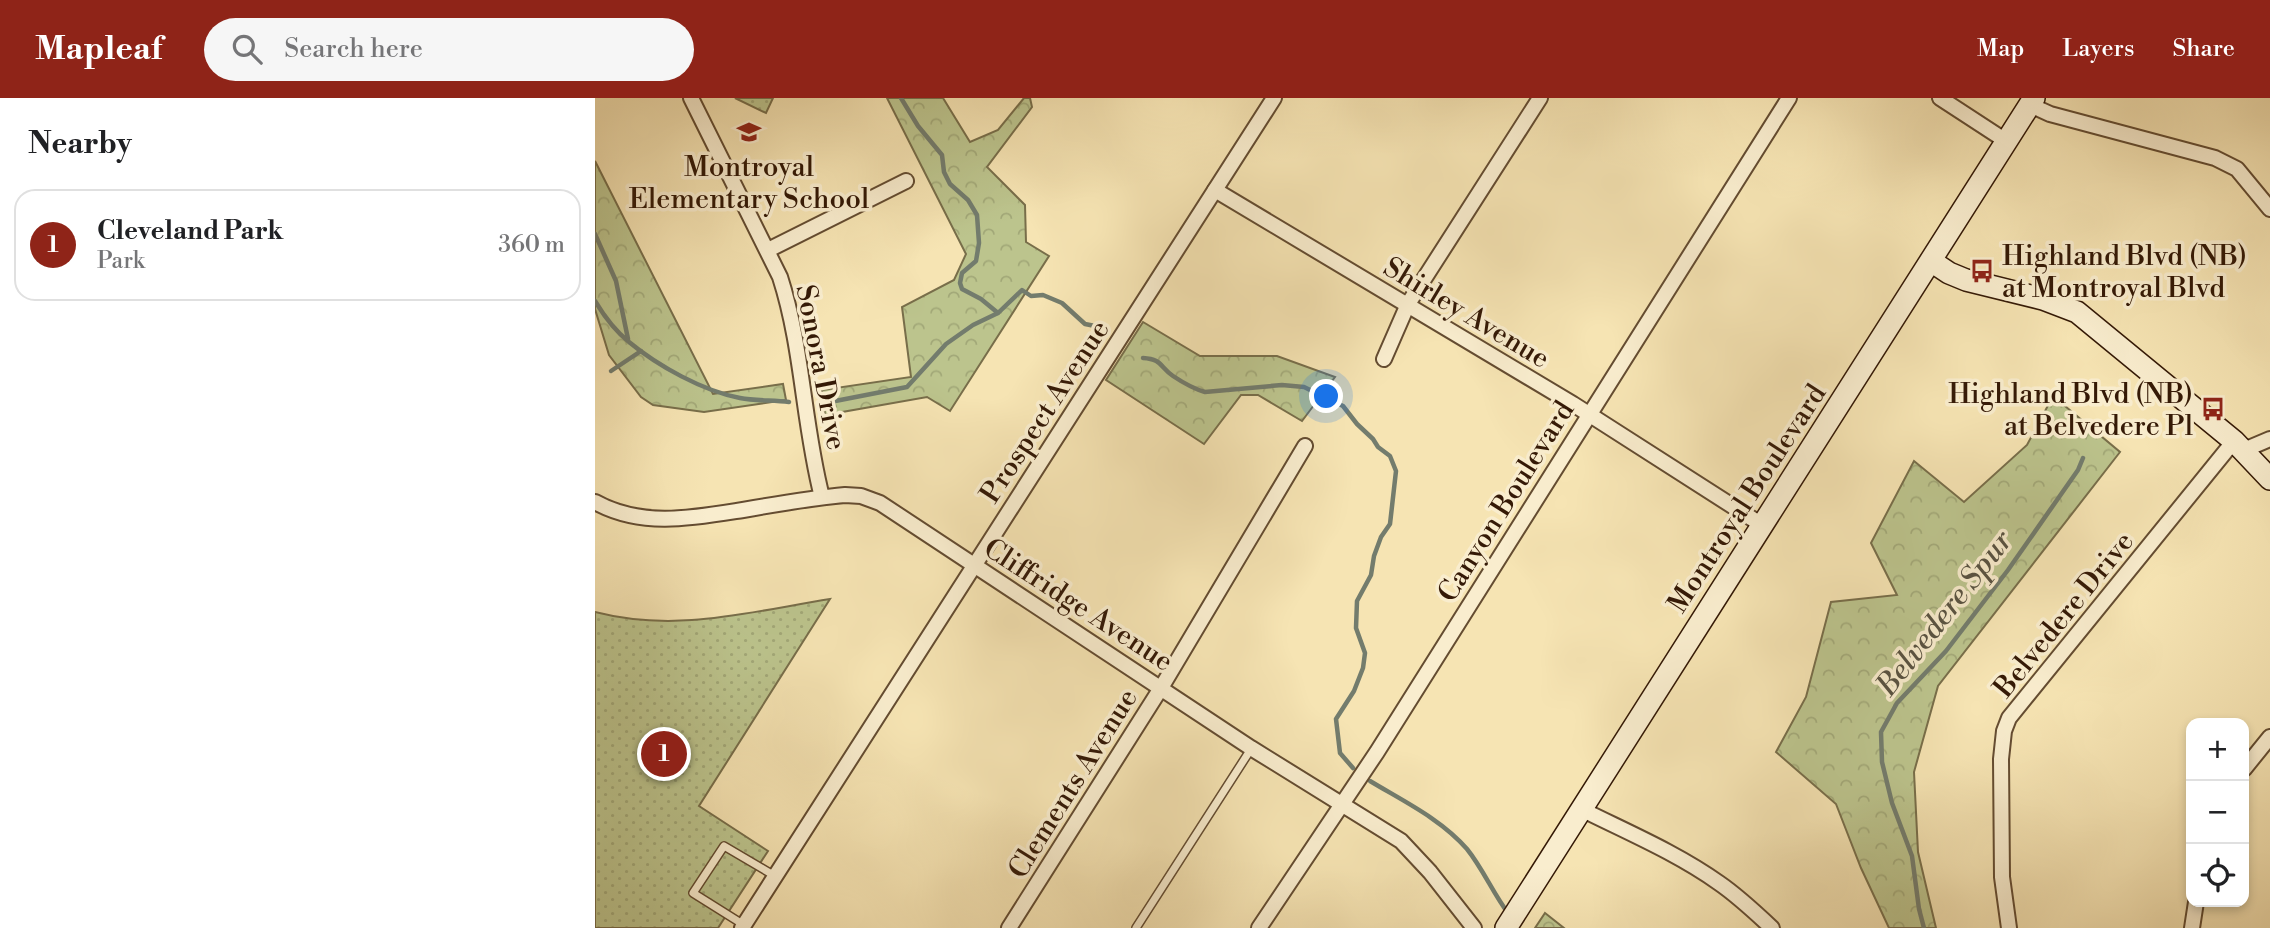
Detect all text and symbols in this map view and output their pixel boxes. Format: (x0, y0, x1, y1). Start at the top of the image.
search box (204, 18, 694, 81)
text: Mapleaf (35, 29, 162, 70)
icon: search (228, 30, 266, 68)
text: Search here (284, 33, 423, 65)
text: Map (1977, 34, 2024, 64)
text: Layers (2062, 34, 2134, 64)
text: Share (2172, 34, 2235, 64)
school or university icon: Montroyal Elementary School (735, 118, 763, 146)
text: Nearby (28, 125, 132, 163)
place label: Montroyal Elementary School (629, 150, 869, 217)
text: Cleveland Park (97, 215, 283, 247)
text: 1 (47, 231, 59, 259)
text: 360 m (498, 231, 565, 259)
place label: Highland Blvd (NB) at Montroyal Blvd (2002, 239, 2247, 306)
text: Park (97, 247, 145, 275)
street label: Shirley Avenue (1377, 250, 1556, 377)
bus stop icon: Highland Blvd (NB) at Montroyal Blvd (1968, 257, 1996, 285)
street label: Sonora Drive (787, 282, 854, 453)
street label: Prospect Avenue (973, 314, 1117, 510)
place label: Highland Blvd (NB) at Belvedere Pl (1948, 377, 2193, 444)
street label: Montroyal Boulevard (1660, 378, 1834, 620)
your location (1309, 379, 1343, 413)
street label: Canyon Boulevard (1430, 395, 1582, 609)
bus stop icon: Highland Blvd (NB) at Belvedere Pl (2199, 395, 2227, 423)
water label: Belvedere Spur (1868, 522, 2022, 705)
street label: Belvedere Drive (1986, 525, 2142, 706)
street label: Cliffridge Avenue (977, 531, 1180, 680)
street label: Clements Avenue (1001, 682, 1146, 885)
map controls (2186, 718, 2249, 907)
button: + (2186, 718, 2249, 781)
pin: 1 (641, 728, 687, 780)
button: − (2186, 781, 2249, 844)
button: locate (2186, 844, 2249, 907)

